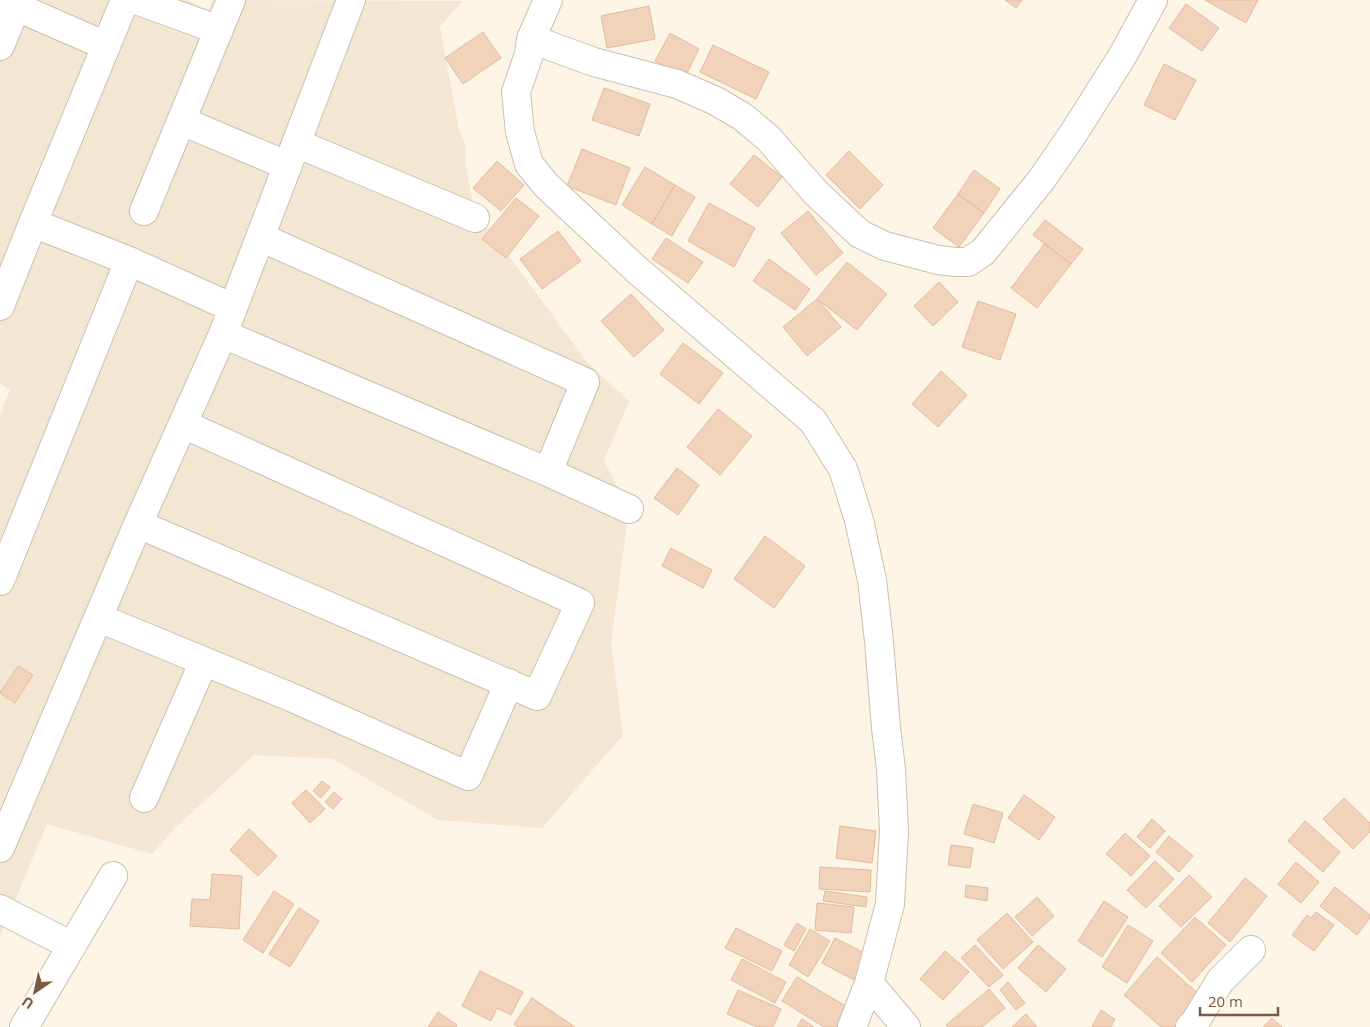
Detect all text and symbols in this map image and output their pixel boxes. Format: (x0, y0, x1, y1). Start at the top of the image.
north arrow (10, 967, 60, 1017)
scale bar (1200, 984, 1278, 1016)
text: 20 m (1208, 991, 1243, 1011)
text: U (18, 992, 37, 1014)

